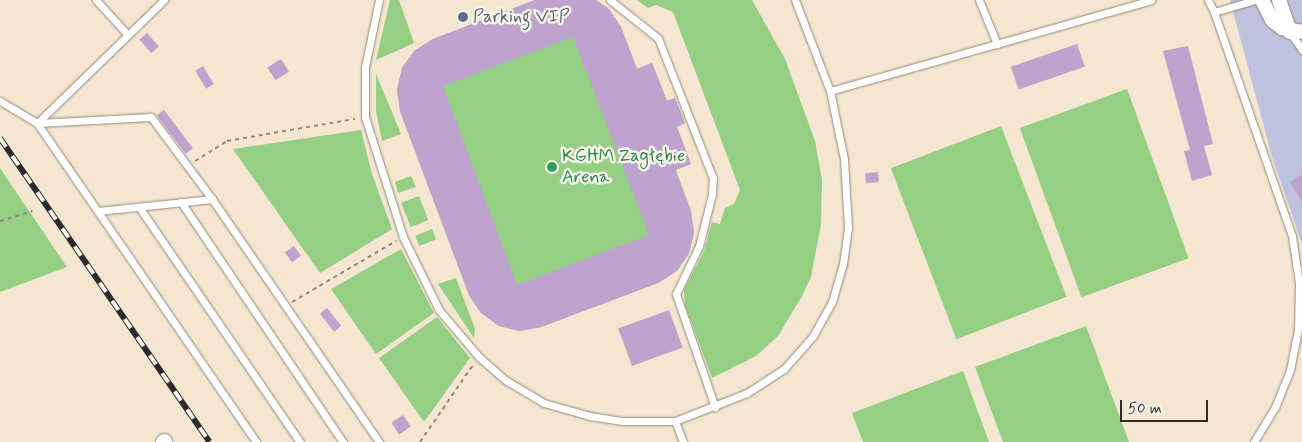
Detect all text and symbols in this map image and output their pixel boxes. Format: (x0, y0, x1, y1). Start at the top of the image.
place label: Parking VIP (473, 6, 566, 28)
marker: Parking VIP (457, 11, 469, 23)
place label: KGHM Zagłębie Arena (562, 146, 687, 188)
marker: KGHM Zagłębie Arena (546, 161, 558, 173)
scale bar (1122, 390, 1210, 422)
text: 50 m (1128, 399, 1162, 419)

